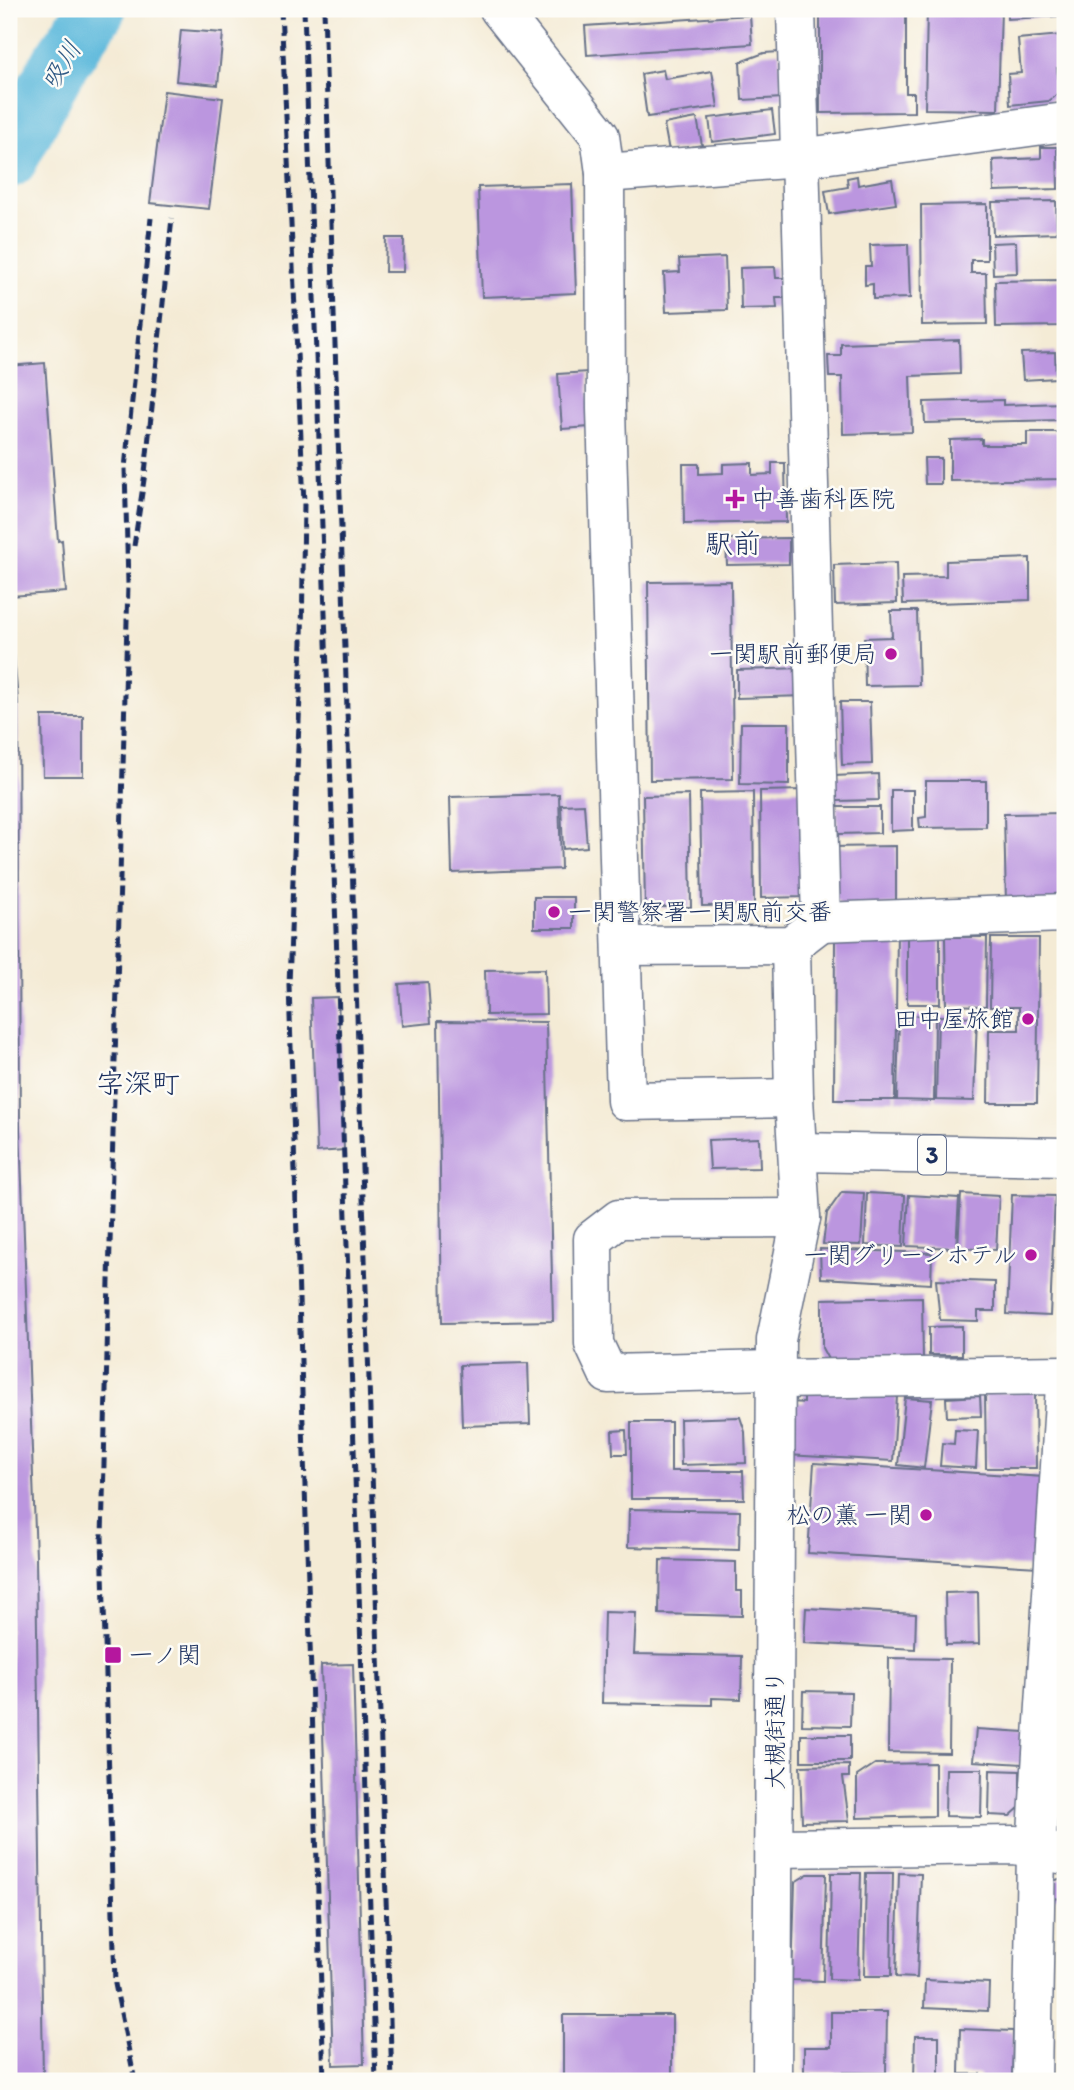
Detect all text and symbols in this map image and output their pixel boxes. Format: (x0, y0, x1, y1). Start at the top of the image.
water label: 吸川 (34, 34, 88, 96)
place label: 中善歯科医院 (751, 484, 895, 513)
marker: 中善歯科医院 (725, 489, 745, 509)
district label: 駅前 (705, 526, 761, 560)
place label: 一関駅前郵便局 (709, 639, 877, 668)
marker: 一関駅前郵便局 (883, 646, 899, 662)
place label: 一関警察署一関駅前交番 (568, 897, 832, 926)
marker: 一関警察署一関駅前交番 (546, 904, 562, 920)
place label: 田中屋旅館 (894, 1004, 1014, 1033)
marker: 田中屋旅館 (1020, 1011, 1036, 1027)
district label: 字深町 (96, 1066, 180, 1100)
road number: 3 (918, 1136, 946, 1174)
place label: 一関グリーンホテル (803, 1240, 1017, 1269)
marker: 一関グリーンホテル (1023, 1247, 1039, 1263)
place label: 松の薫 一関 (787, 1500, 912, 1529)
marker: 松の薫 一関 (918, 1507, 934, 1523)
place label: 一ノ関 (129, 1640, 201, 1669)
marker: 一ノ関 (103, 1645, 123, 1665)
street label: 大槻街通り (760, 1670, 789, 1790)

